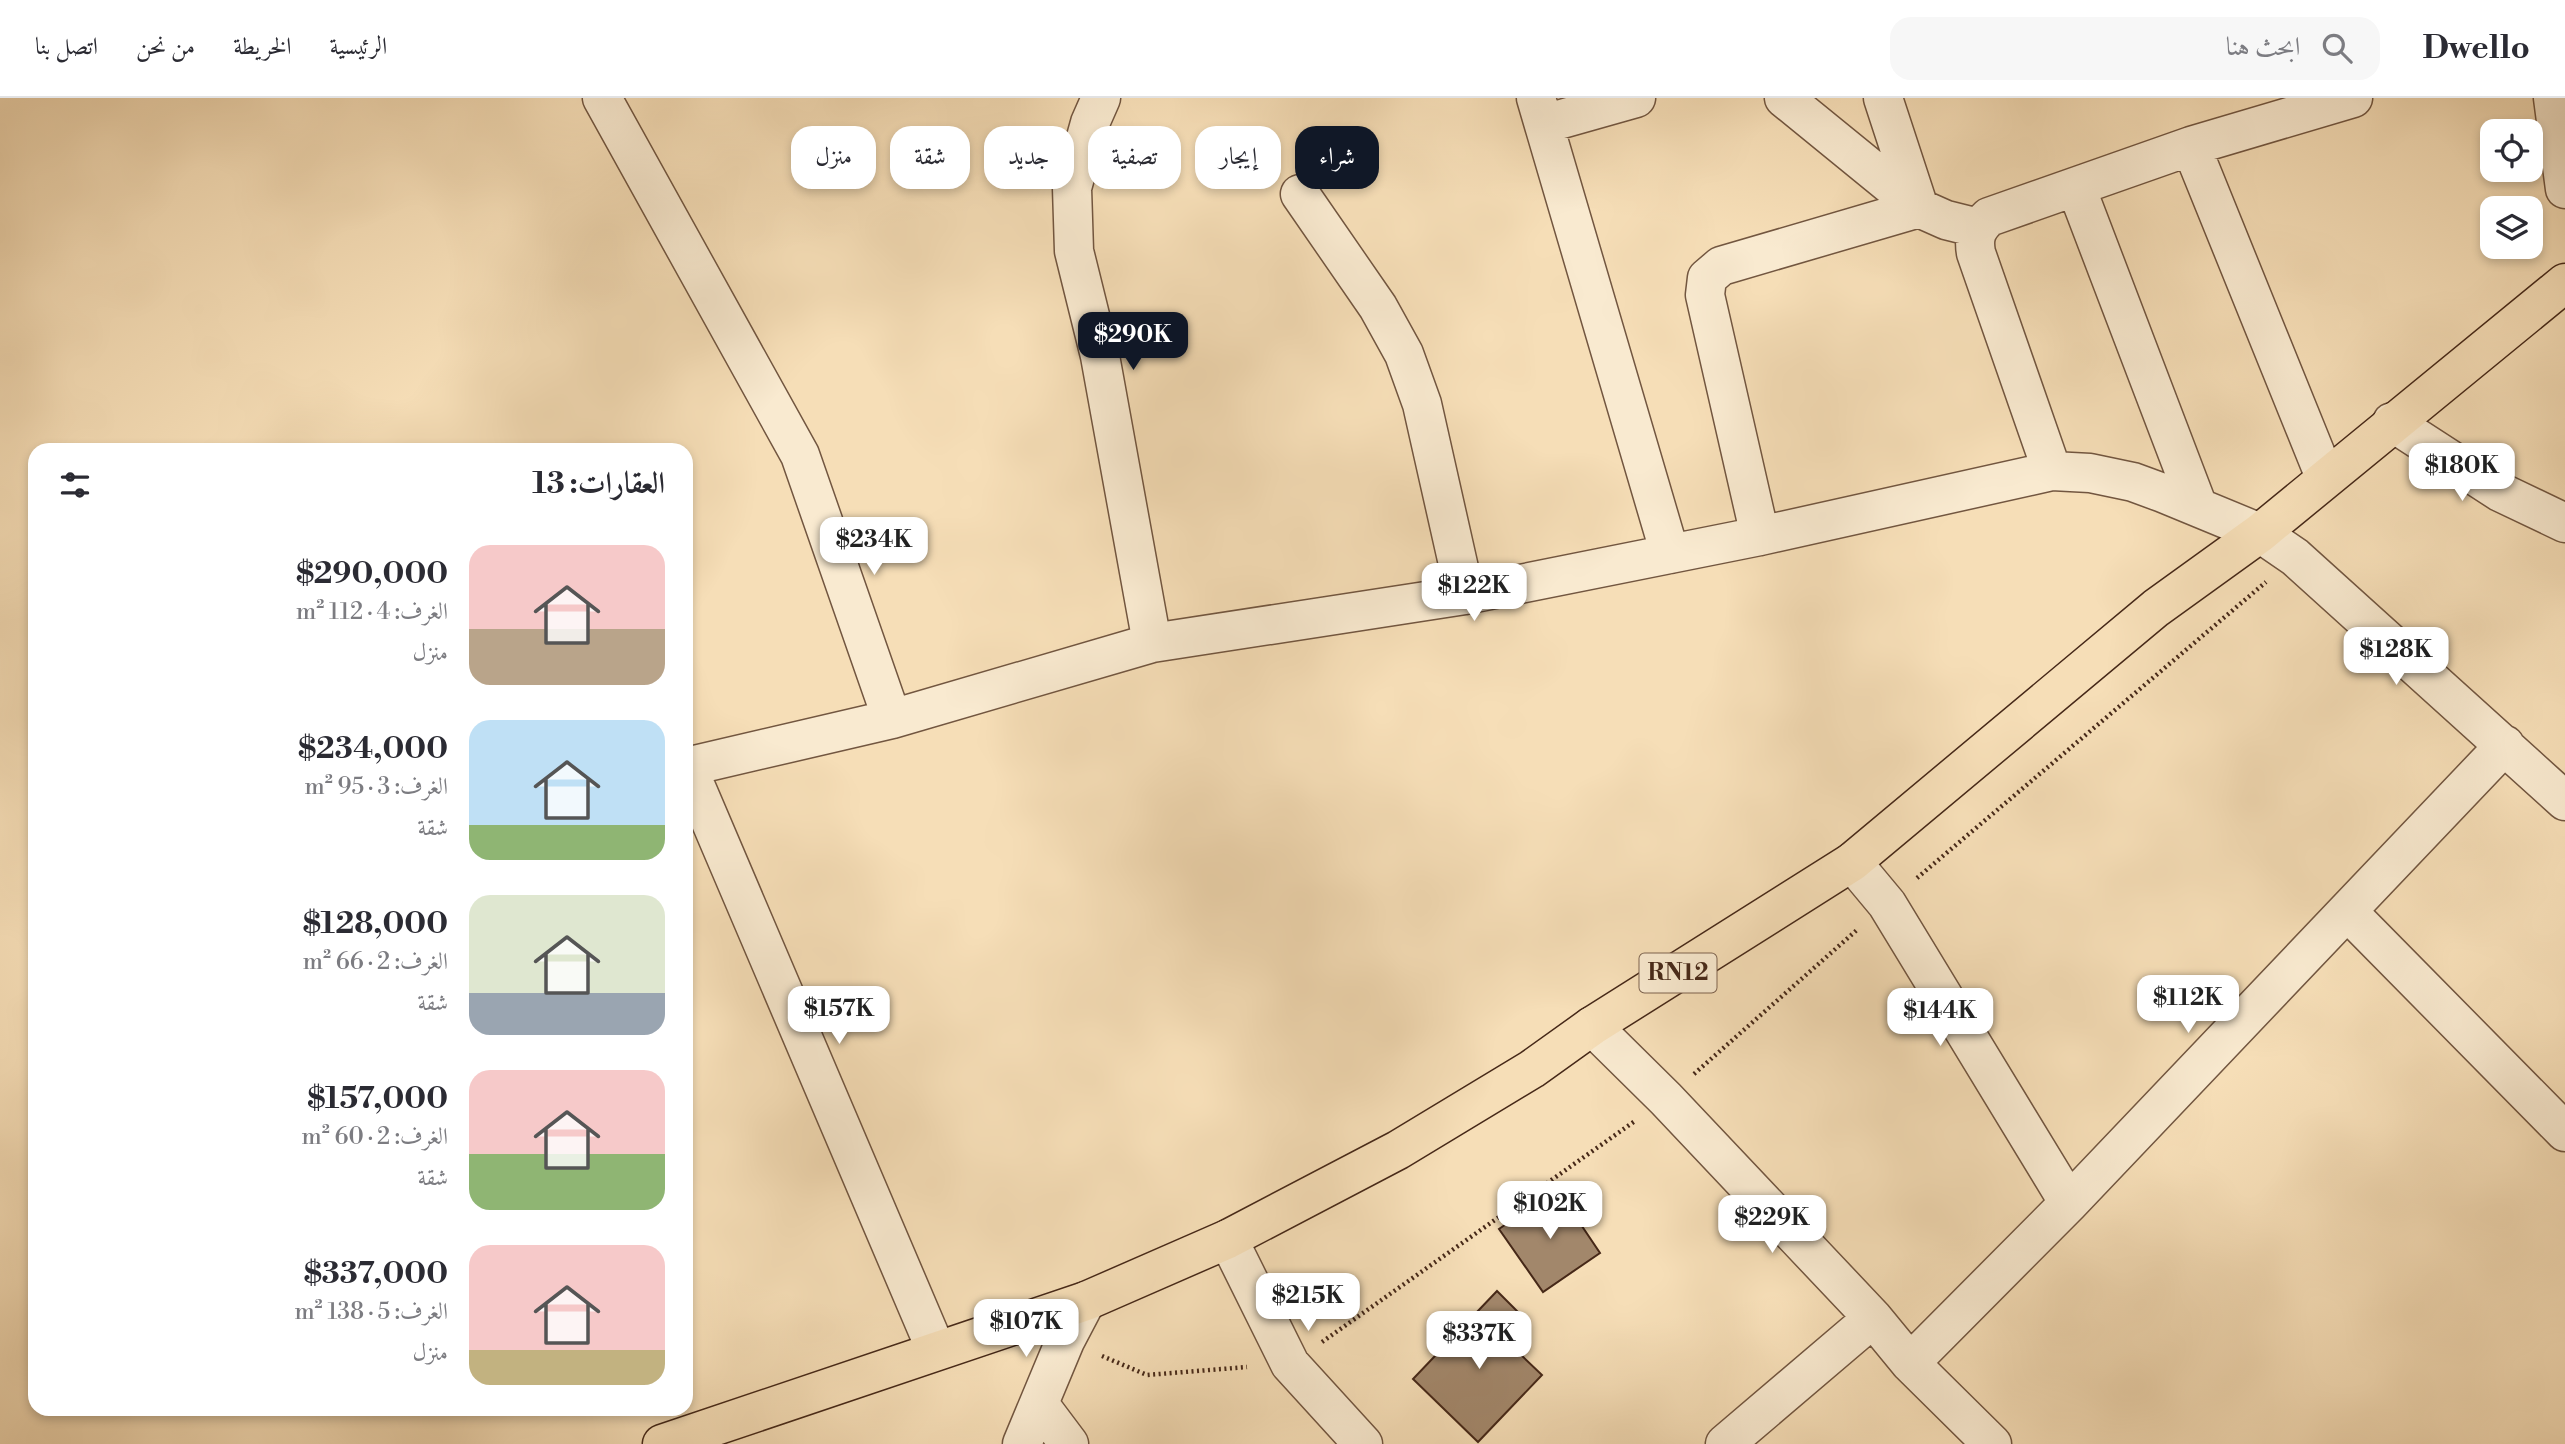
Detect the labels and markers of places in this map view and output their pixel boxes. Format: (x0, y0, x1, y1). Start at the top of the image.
pin: $290K (1084, 313, 1182, 372)
pin: $180K (2413, 444, 2511, 503)
pin: $234K (825, 518, 923, 577)
pin: $122K (1425, 564, 1523, 623)
pin: $128K (2347, 628, 2445, 687)
pin: $112K (2139, 976, 2237, 1035)
pin: $157K (790, 986, 888, 1046)
pin: $144K (1891, 988, 1989, 1048)
pin: $102K (1501, 1182, 1599, 1241)
pin: $229K (1723, 1196, 1821, 1255)
pin: $215K (1259, 1274, 1357, 1333)
pin: $107K (977, 1300, 1075, 1359)
pin: $337K (1430, 1312, 1528, 1371)

